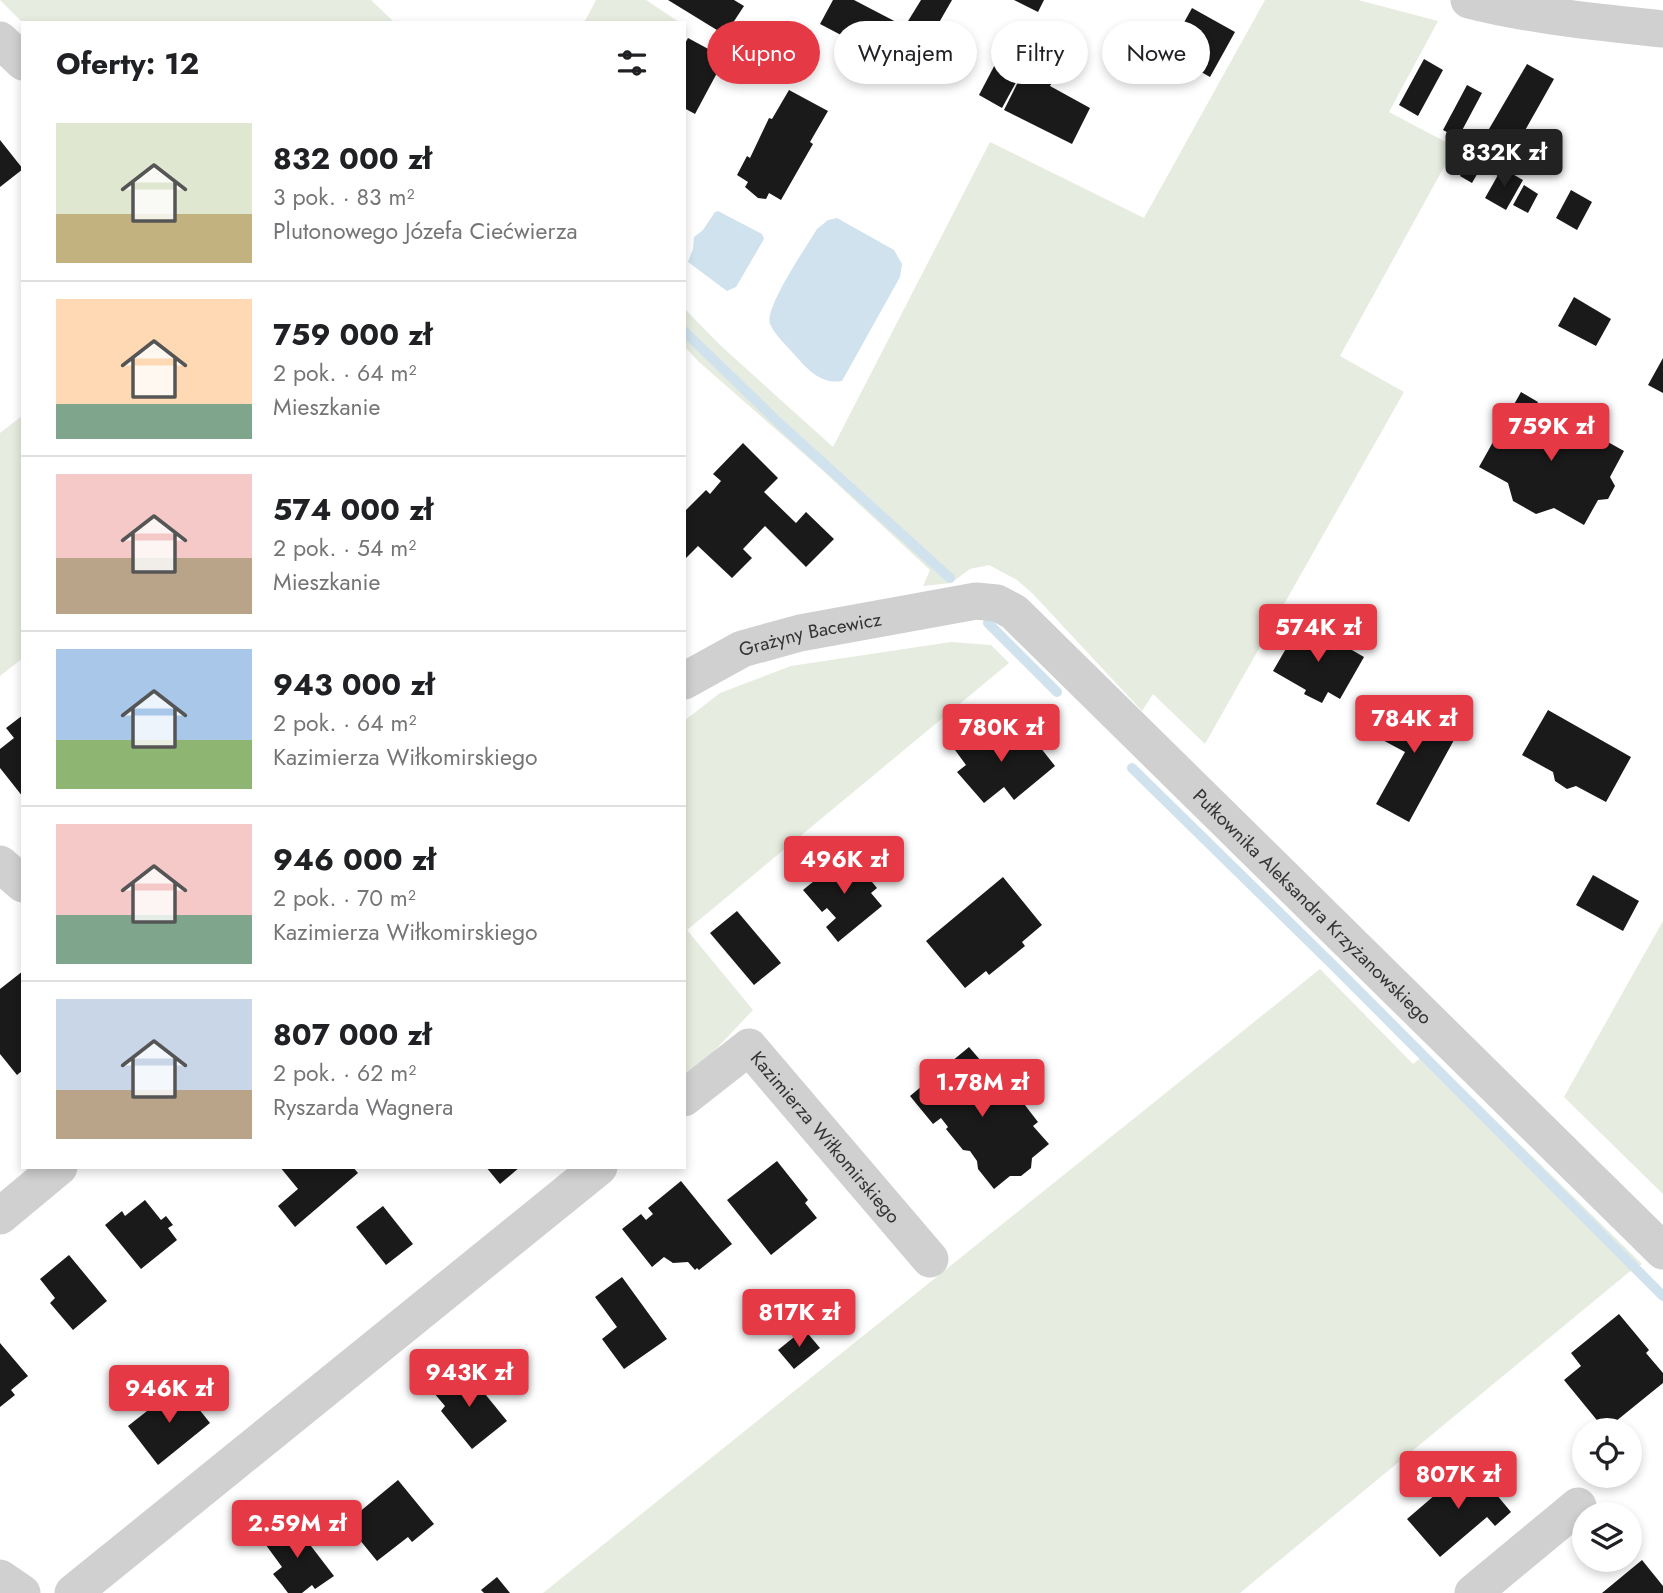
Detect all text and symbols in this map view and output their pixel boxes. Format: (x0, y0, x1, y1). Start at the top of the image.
chip: Kupno (707, 21, 820, 84)
chip: Wynajem (834, 21, 977, 84)
chip: Filtry (991, 21, 1088, 84)
chip: Nowe (1102, 21, 1210, 84)
text: Oferty: 12 (56, 42, 199, 85)
icon: filters (613, 44, 651, 82)
pin: 832K zł (1439, 130, 1569, 189)
text: 832K zł (1462, 135, 1547, 169)
text: 832 000 zł (273, 137, 431, 180)
icon: home (112, 151, 196, 235)
text: 3 pok. · 83 m² (273, 180, 414, 214)
text: Plutonowego Józefa Ciećwierza (273, 214, 578, 248)
text: 759 000 zł (273, 313, 432, 356)
icon: home (112, 327, 196, 411)
text: 2 pok. · 64 m² (273, 356, 417, 390)
text: Mieszkanie (273, 390, 380, 424)
pin: 759K zł (1486, 404, 1616, 463)
text: 759K zł (1508, 409, 1594, 443)
text: 574 000 zł (273, 488, 433, 531)
icon: home (112, 502, 196, 586)
text: 2 pok. · 54 m² (273, 531, 416, 565)
text: Mieszkanie (273, 565, 380, 599)
pin: 574K zł (1253, 604, 1383, 664)
street label: Grażyny Bacewicz (735, 605, 884, 663)
text: 574K zł (1275, 610, 1361, 644)
text: 943 000 zł (273, 663, 434, 706)
icon: home (112, 677, 196, 761)
pin: 784K zł (1349, 696, 1479, 755)
text: 784K zł (1371, 701, 1457, 735)
pin: 780K zł (936, 704, 1066, 764)
text: 2 pok. · 64 m² (273, 706, 417, 740)
text: 780K zł (959, 710, 1043, 744)
text: Kazimierza Wiłkomirskiego (273, 740, 538, 774)
street label: Pułkownika Aleksandra Krzyżanowskiego (1187, 782, 1438, 1030)
pin: 496K zł (779, 836, 909, 896)
text: 946 000 zł (273, 838, 435, 881)
text: 496K zł (800, 842, 888, 876)
icon: home (112, 852, 196, 936)
text: 2 pok. · 70 m² (273, 881, 416, 915)
text: Kazimierza Wiłkomirskiego (273, 915, 538, 949)
text: 807 000 zł (273, 1013, 431, 1056)
icon: home (112, 1027, 196, 1111)
street label: Kazimierza Wiłkomirskiego (745, 1045, 907, 1229)
text: 2 pok. · 62 m² (273, 1056, 416, 1090)
pin: 1.78M zł (910, 1060, 1054, 1119)
text: 1.78M zł (935, 1065, 1029, 1099)
text: Ryszarda Wagnera (273, 1090, 453, 1124)
pin: 817K zł (734, 1290, 864, 1349)
text: 817K zł (758, 1295, 840, 1329)
pin: 943K zł (404, 1350, 534, 1409)
text: 943K zł (426, 1355, 512, 1389)
pin: 946K zł (104, 1366, 234, 1425)
text: 946K zł (125, 1371, 213, 1405)
map controls (1572, 1418, 1642, 1572)
button: locate (1572, 1418, 1642, 1488)
pin: 807K zł (1393, 1452, 1523, 1511)
text: 807K zł (1416, 1457, 1500, 1491)
pin: 2.59M zł (225, 1500, 369, 1560)
button: layers (1572, 1502, 1642, 1572)
text: 2.59M zł (248, 1506, 346, 1540)

